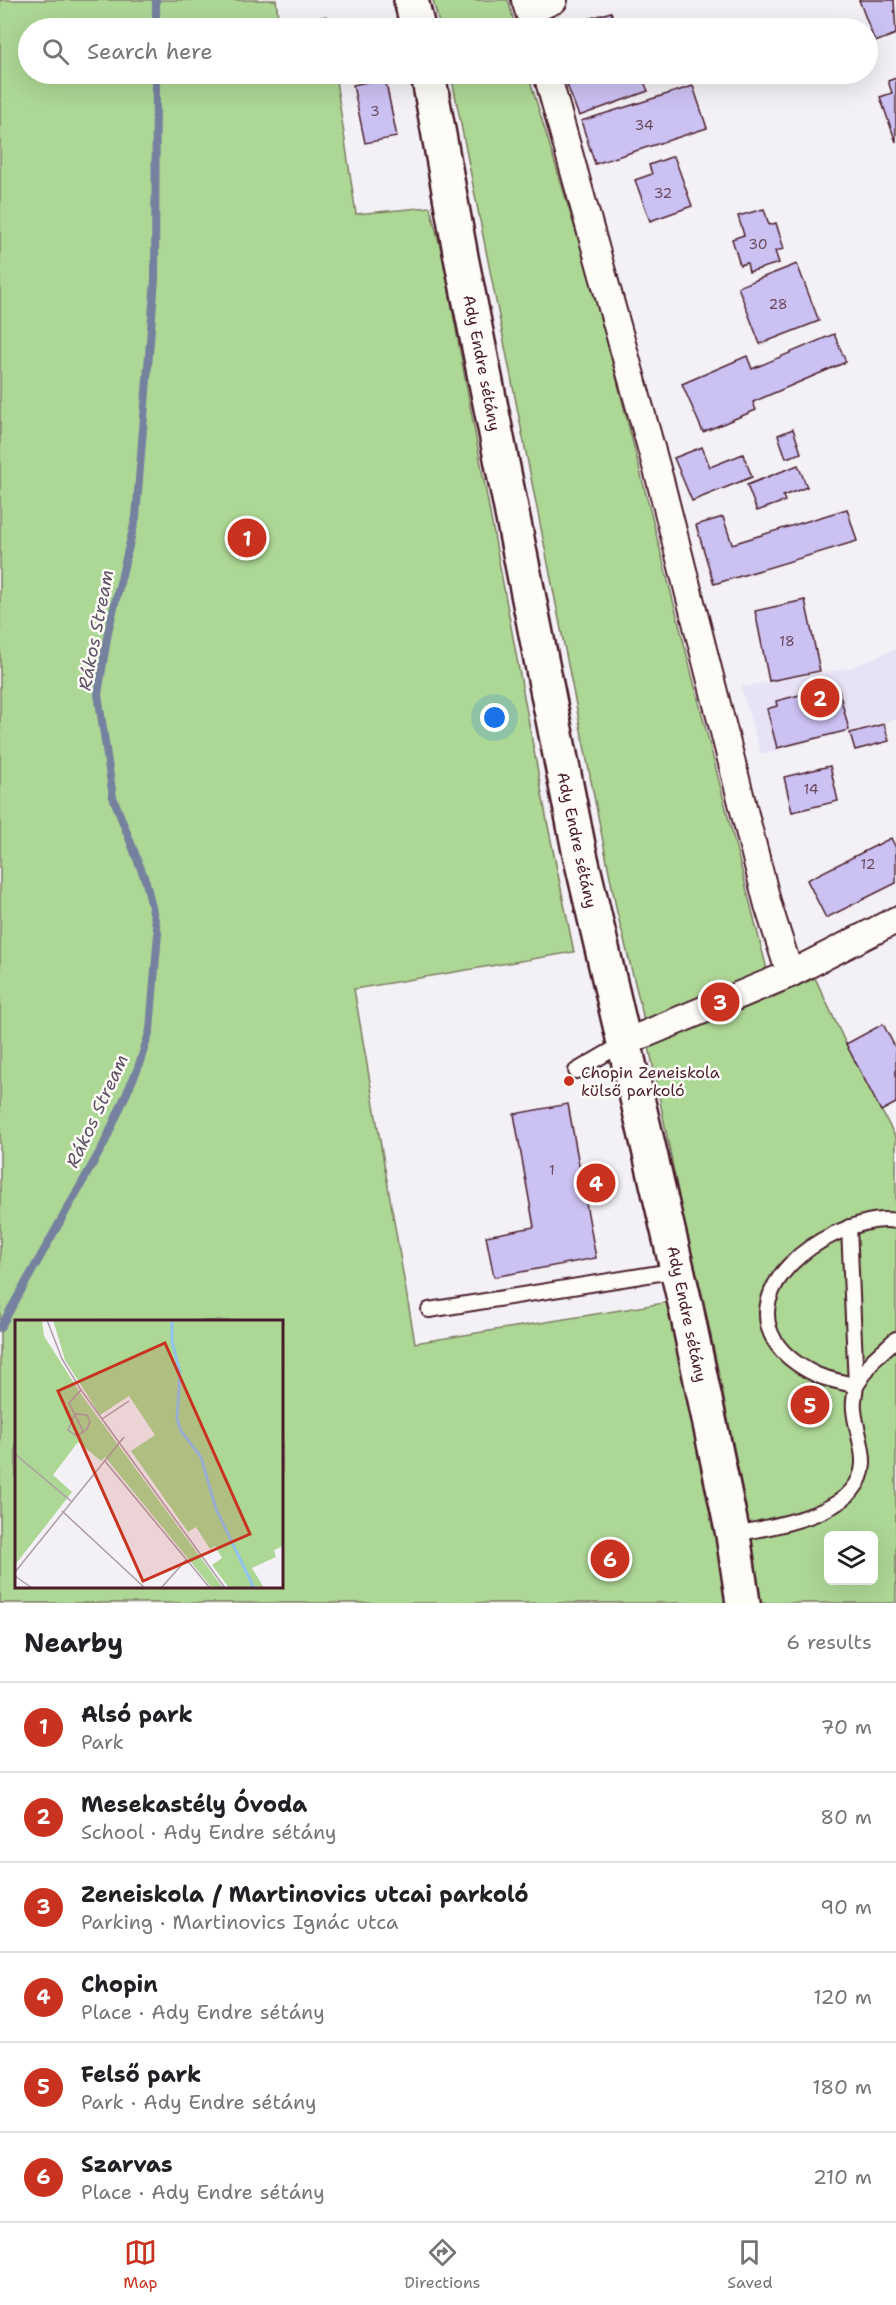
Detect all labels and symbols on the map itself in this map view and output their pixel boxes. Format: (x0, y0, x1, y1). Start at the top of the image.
house number: 3 (370, 102, 380, 120)
house number: 34 (634, 116, 654, 134)
house number: 32 (654, 184, 672, 202)
house number: 30 (748, 235, 768, 253)
street label: Ady Endre sétány (458, 293, 506, 433)
house number: 28 (768, 295, 788, 313)
pin: 1 (228, 516, 266, 560)
water label: Rákos Stream (73, 568, 119, 692)
house number: 18 (779, 632, 795, 650)
pin: 2 (800, 676, 840, 720)
your location (480, 703, 509, 732)
street label: Ady Endre sétány (552, 770, 602, 910)
house number: 14 (803, 780, 819, 798)
house number: 12 (861, 855, 875, 873)
pin: 3 (700, 980, 740, 1024)
water label: Rákos Stream (60, 1050, 134, 1172)
place label: Chopin Zeneiskola külső parkoló (581, 1062, 720, 1101)
marker: Chopin Zeneiskola külső parkoló (562, 1074, 576, 1088)
pin: 4 (576, 1160, 616, 1206)
house number: 1 (549, 1161, 555, 1179)
street label: Ady Endre sétány (662, 1244, 712, 1384)
inset map (15, 1320, 284, 1588)
pin: 5 (790, 1382, 830, 1428)
pin: 6 (590, 1536, 630, 1582)

